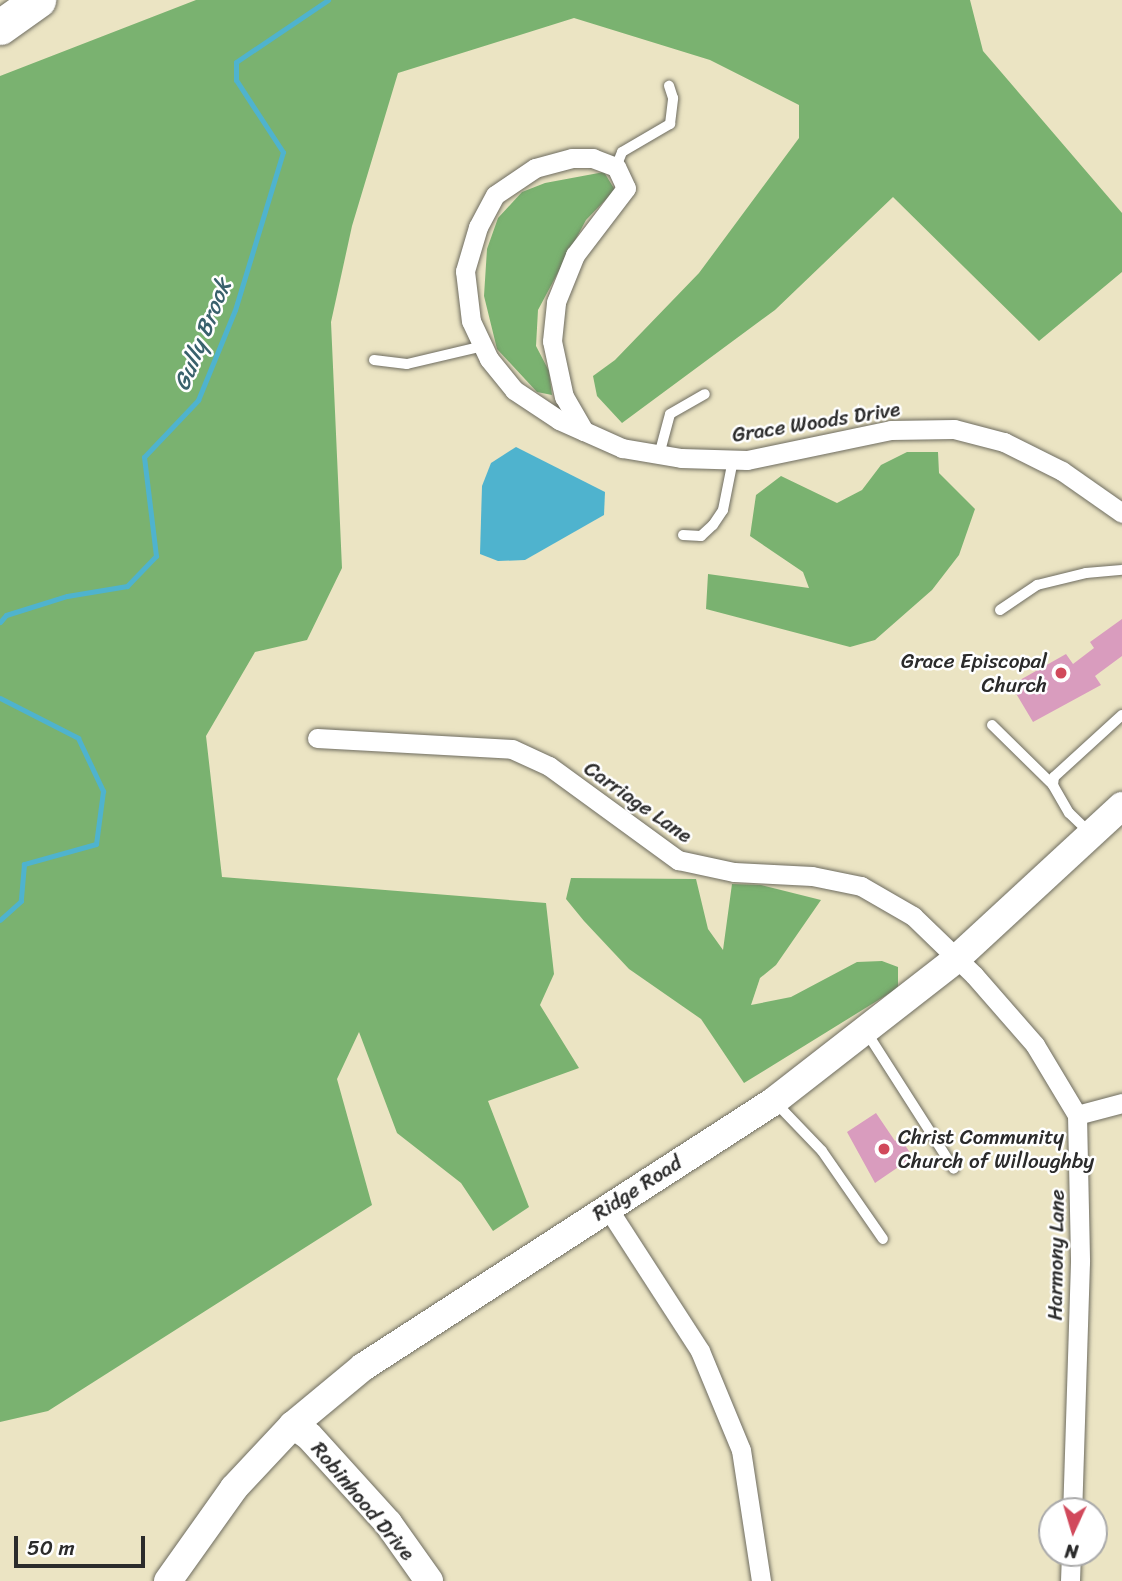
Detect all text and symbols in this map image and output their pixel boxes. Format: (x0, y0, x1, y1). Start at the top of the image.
water label: Gully Brook (168, 276, 238, 394)
street label: Grace Woods Drive (730, 396, 902, 448)
place label: Grace Episcopal Church (901, 648, 1047, 698)
marker: Grace Episcopal Church (1053, 665, 1069, 681)
street label: Carriage Lane (579, 755, 697, 849)
place label: Christ Community Church of Willoughby (898, 1124, 1094, 1174)
marker: Christ Community Church of Willoughby (876, 1141, 892, 1157)
street label: Ridge Road (588, 1150, 686, 1226)
street label: Harmony Lane (1042, 1189, 1070, 1321)
street label: Robinhood Drive (306, 1436, 420, 1566)
north arrow (1038, 1497, 1108, 1567)
scale bar (18, 1522, 149, 1566)
text: 50 m (27, 1529, 75, 1567)
text: N (1064, 1535, 1079, 1568)

